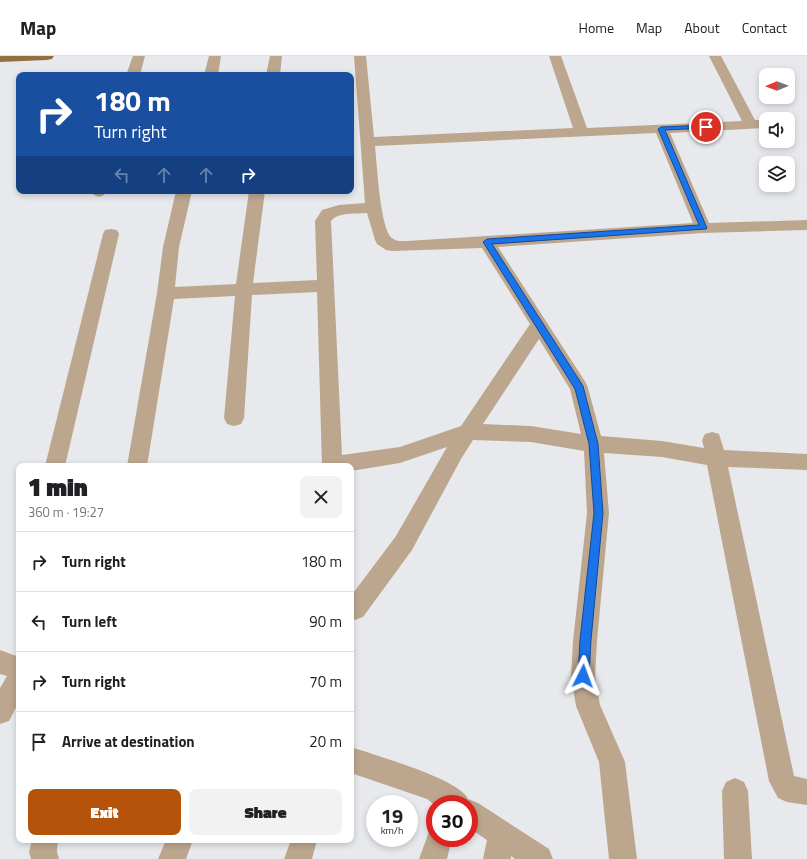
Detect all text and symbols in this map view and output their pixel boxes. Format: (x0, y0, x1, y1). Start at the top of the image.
text: Map (20, 13, 56, 42)
text: Home (579, 17, 614, 38)
text: Map (636, 17, 662, 38)
text: About (684, 17, 720, 38)
text: Contact (742, 17, 787, 38)
north arrow (759, 68, 795, 104)
map controls (759, 68, 795, 192)
text: 180 m (94, 79, 171, 122)
icon: right (28, 88, 80, 140)
pin (689, 110, 723, 144)
button: sound (759, 112, 795, 148)
icon: arrive (695, 116, 717, 138)
text: Turn right (94, 118, 167, 145)
button: layers (759, 156, 795, 192)
icon: left (111, 164, 133, 186)
icon: ahead (153, 164, 175, 186)
icon: ahead (195, 164, 217, 186)
icon: right (237, 164, 259, 186)
text: 1 min (28, 469, 88, 505)
button: close (300, 476, 342, 518)
text: 360 m · 19:27 (28, 502, 104, 522)
text: Turn right (62, 550, 126, 573)
text: 180 m (301, 550, 342, 573)
icon: right (28, 551, 50, 573)
text: Turn left (62, 610, 117, 633)
text: 90 m (309, 610, 342, 633)
icon: left (28, 611, 50, 633)
position arrow (562, 655, 604, 697)
text: Turn right (62, 670, 126, 693)
text: 70 m (309, 670, 342, 693)
icon: right (28, 671, 50, 693)
text: Arrive at destination (62, 730, 195, 753)
text: 20 m (309, 730, 342, 753)
icon: arrive (28, 731, 50, 753)
button: Exit (28, 789, 181, 835)
button: Share (189, 789, 342, 835)
speed limit sign: 30 (426, 795, 478, 847)
text: 19 (381, 800, 403, 831)
text: km/h (381, 823, 403, 838)

